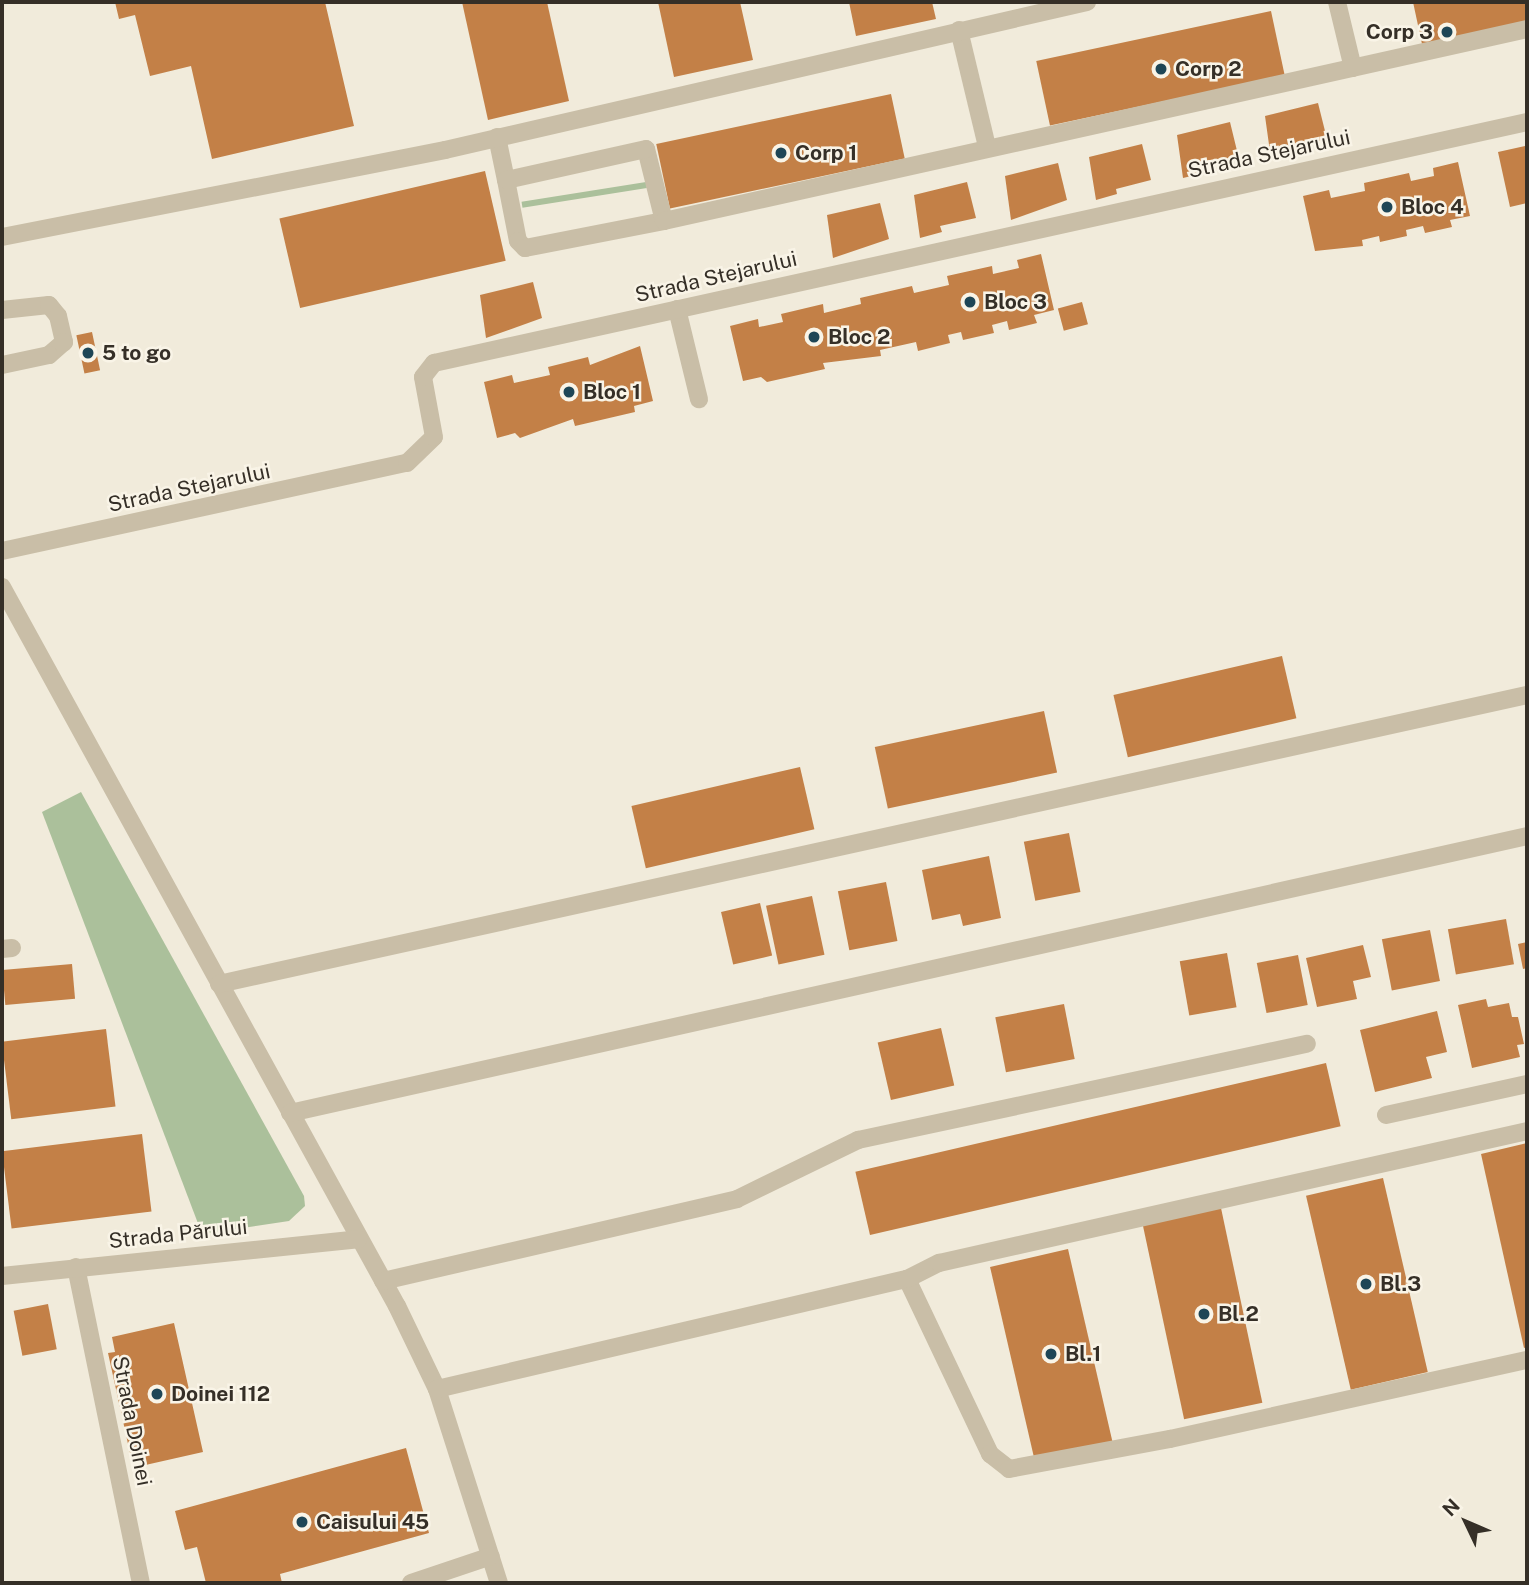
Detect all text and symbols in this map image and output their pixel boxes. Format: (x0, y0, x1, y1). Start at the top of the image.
place label: Corp 3 (1366, 19, 1433, 45)
marker: Corp 3 (1439, 24, 1455, 40)
place label: Corp 2 (1175, 56, 1242, 82)
marker: Corp 2 (1153, 61, 1169, 77)
street label: Strada Stejarului (1186, 125, 1352, 183)
place label: Corp 1 (795, 140, 857, 166)
marker: Corp 1 (773, 145, 789, 161)
place label: Bloc 4 (1401, 194, 1464, 220)
marker: Bloc 4 (1379, 199, 1395, 215)
street label: Strada Stejarului (633, 246, 799, 308)
place label: Bloc 3 (984, 289, 1047, 315)
marker: Bloc 3 (962, 294, 978, 310)
place label: Bloc 2 (828, 324, 890, 350)
marker: Bloc 2 (806, 329, 822, 345)
place label: 5 to go (102, 340, 171, 366)
marker: 5 to go (80, 345, 96, 361)
place label: Bloc 1 (583, 379, 641, 405)
marker: Bloc 1 (561, 384, 577, 400)
street label: Strada Stejarului (106, 459, 272, 517)
street label: Strada Părului (107, 1214, 249, 1254)
place label: Bl.3 (1380, 1271, 1421, 1297)
marker: Bl.3 (1358, 1276, 1374, 1292)
place label: Bl.2 (1218, 1301, 1259, 1327)
marker: Bl.2 (1196, 1306, 1212, 1322)
place label: Bl.1 (1065, 1341, 1101, 1367)
marker: Bl.1 (1043, 1346, 1059, 1362)
street label: Strada Doinei (107, 1354, 157, 1488)
place label: Doinei 112 (171, 1381, 270, 1407)
marker: Doinei 112 (149, 1386, 165, 1402)
north arrow (1431, 1487, 1501, 1557)
text: N (1438, 1494, 1464, 1520)
place label: Caisului 45 (316, 1509, 429, 1535)
marker: Caisului 45 (294, 1514, 310, 1530)

